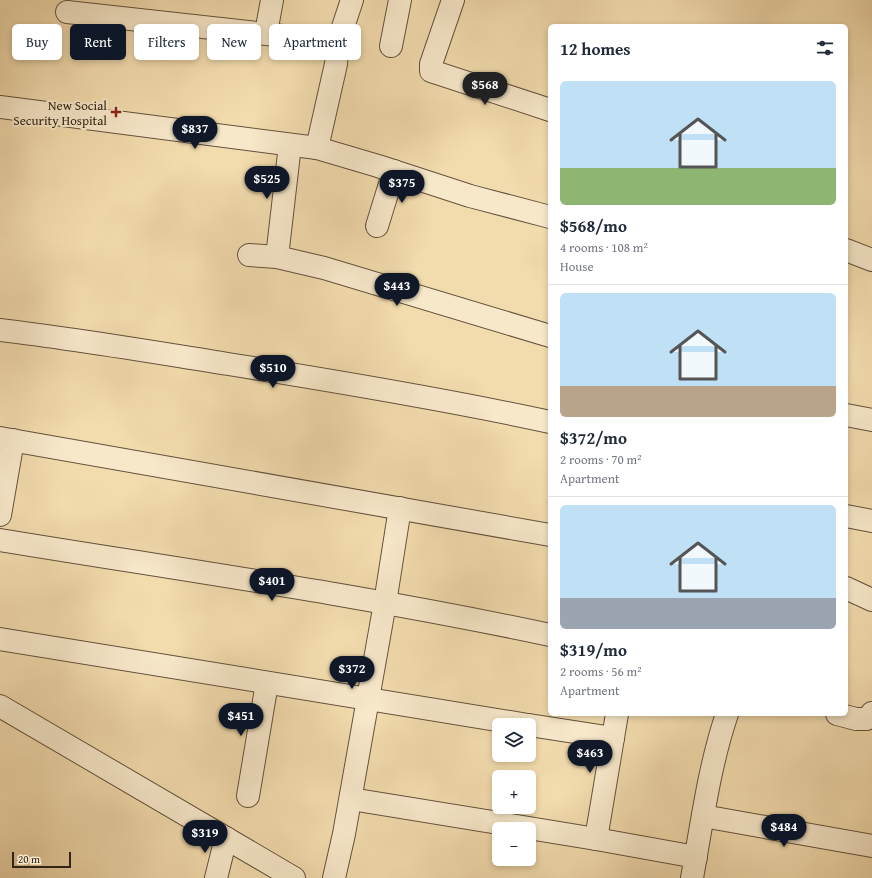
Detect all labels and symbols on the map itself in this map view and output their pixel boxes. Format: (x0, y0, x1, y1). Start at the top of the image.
pin: $568 (461, 72, 509, 106)
place label: New Social Security Hospital (13, 96, 107, 130)
marker: New Social Security Hospital (110, 106, 122, 118)
pin: $837 (171, 116, 219, 150)
pin: $525 (243, 166, 291, 200)
pin: $375 (378, 170, 426, 204)
pin: $443 (373, 273, 421, 307)
pin: $510 (249, 355, 297, 389)
pin: $401 (248, 568, 296, 602)
pin: $372 (328, 656, 376, 690)
pin: $451 (217, 703, 265, 737)
pin: $463 (566, 740, 614, 774)
pin: $484 (760, 814, 808, 848)
pin: $319 (181, 820, 229, 854)
scale bar (12, 850, 71, 869)

